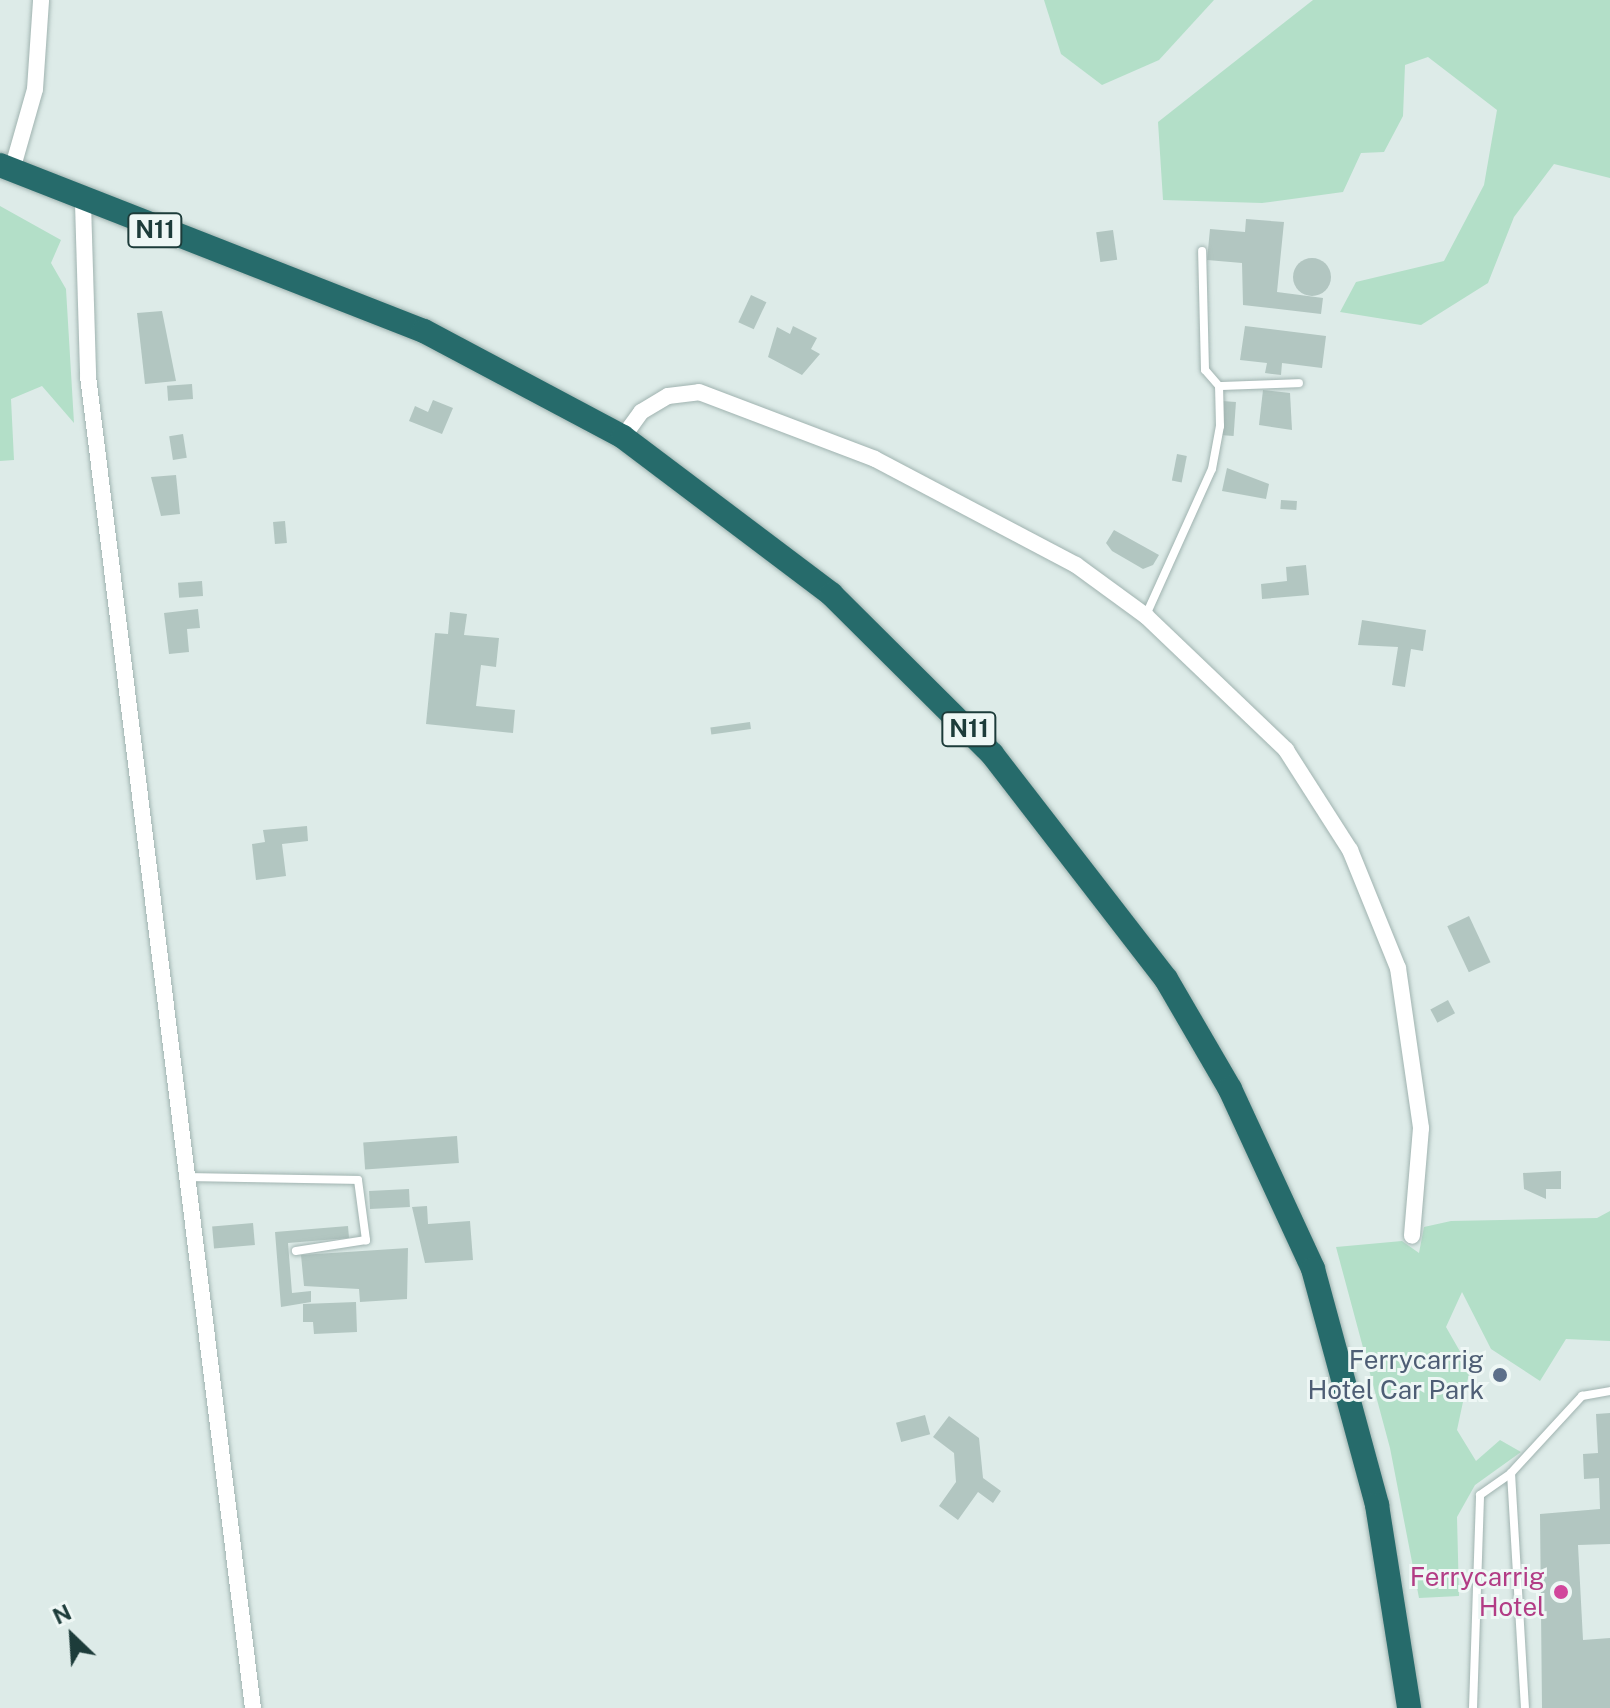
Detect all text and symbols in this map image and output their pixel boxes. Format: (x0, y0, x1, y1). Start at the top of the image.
road number: N11 (127, 210, 183, 250)
road number: N11 (941, 709, 997, 749)
place label: Ferrycarrig Hotel Car Park (1307, 1344, 1484, 1406)
marker: Ferrycarrig Hotel Car Park (1491, 1366, 1509, 1384)
place label: Ferrycarrig Hotel (1410, 1561, 1545, 1622)
marker: Ferrycarrig Hotel (1552, 1583, 1570, 1601)
north arrow (32, 1596, 112, 1676)
text: N (49, 1599, 75, 1630)

